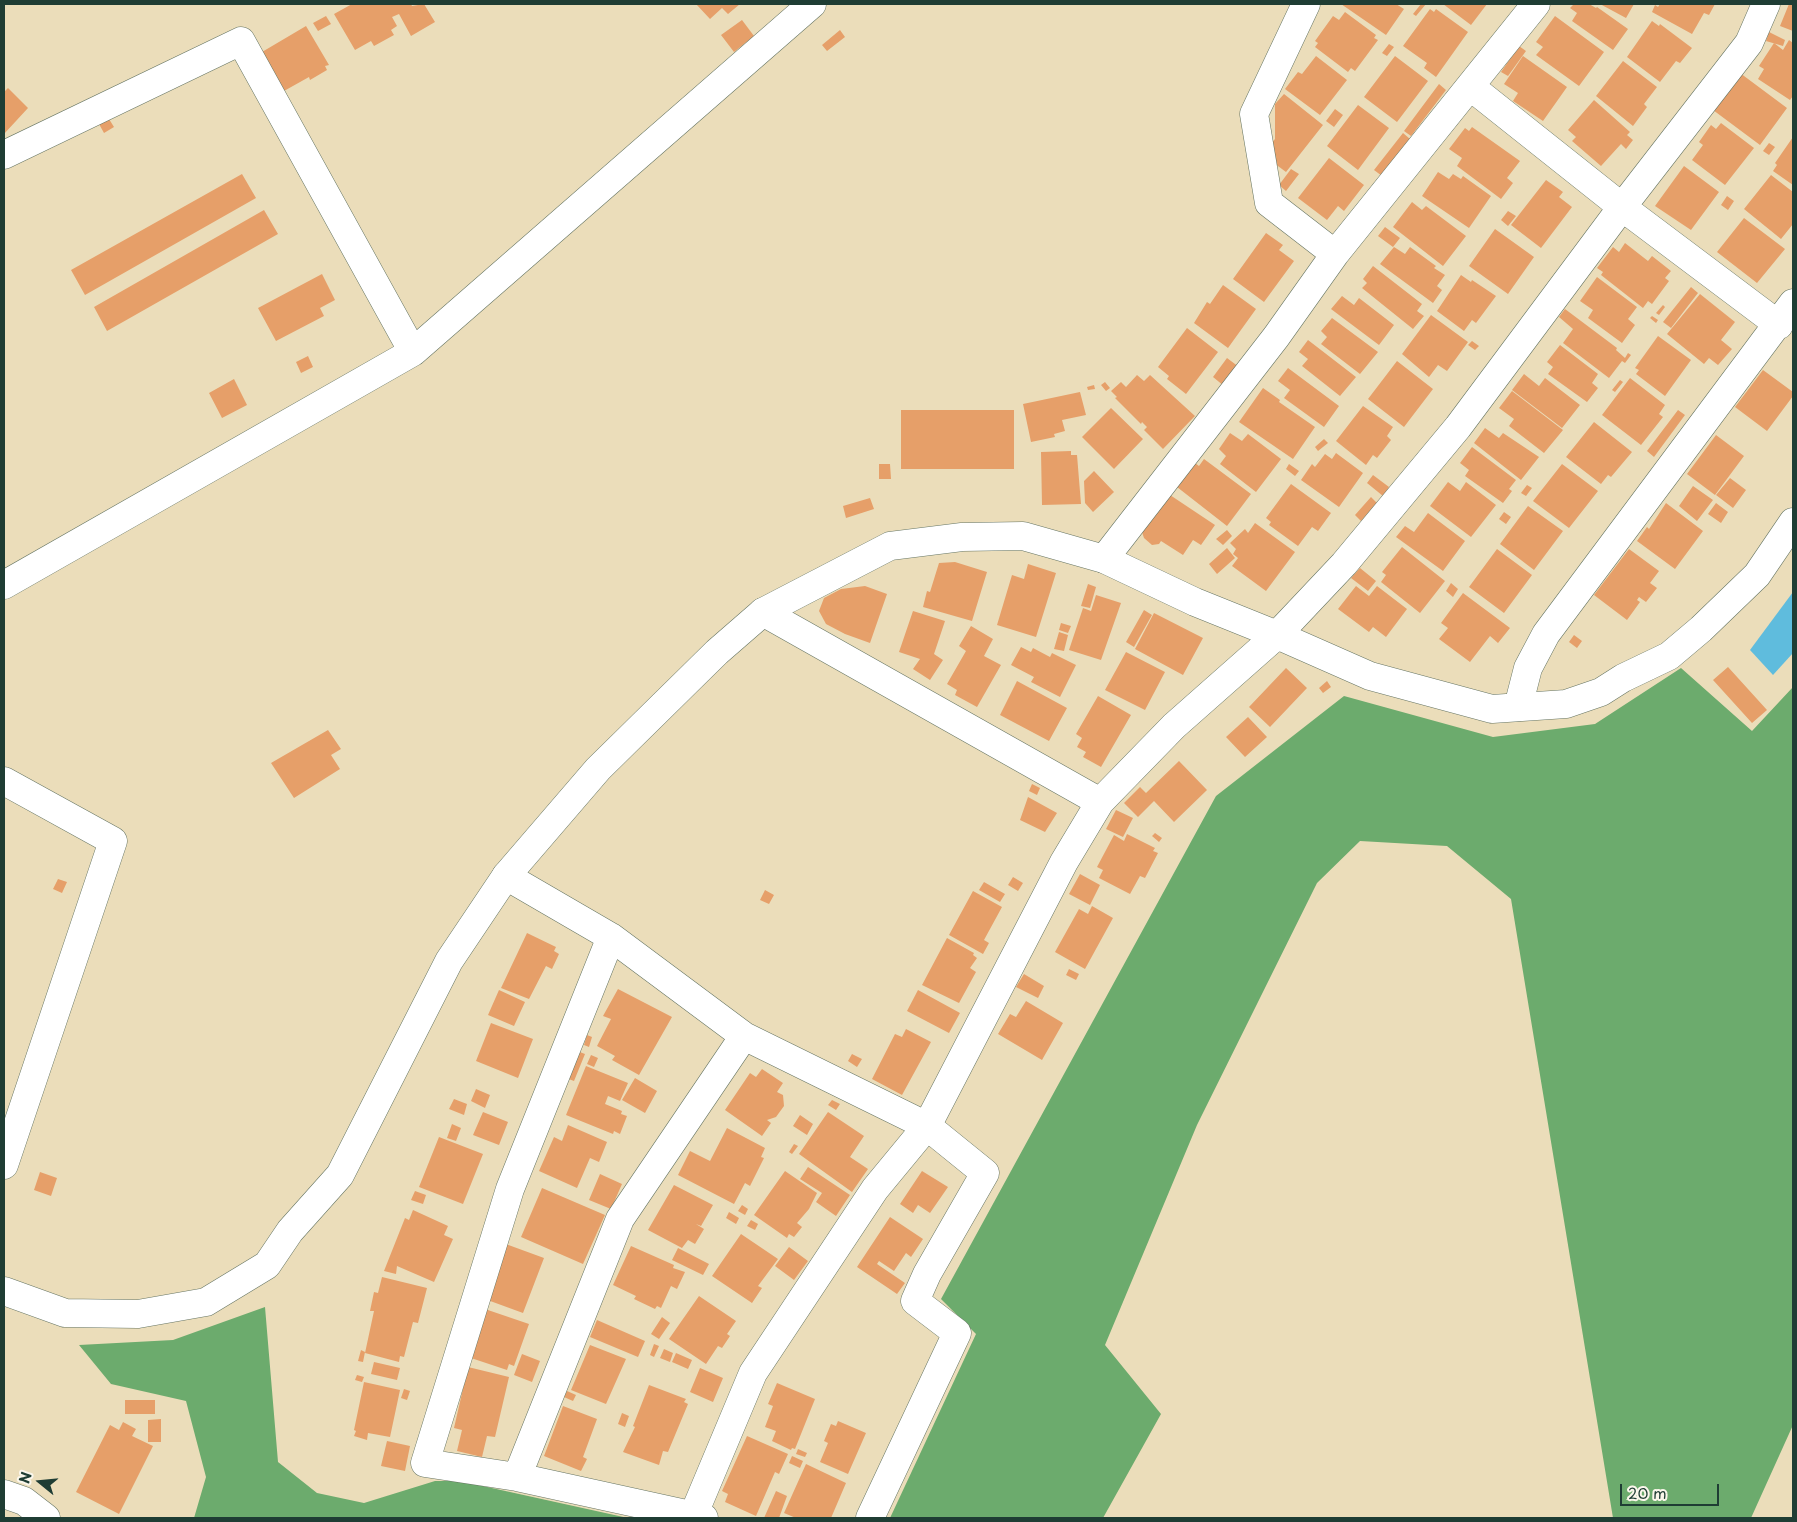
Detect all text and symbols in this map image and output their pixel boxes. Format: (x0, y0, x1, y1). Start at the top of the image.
north arrow (15, 1457, 65, 1507)
text: N (14, 1469, 37, 1486)
scale bar (1622, 1474, 1721, 1506)
text: 20 m (1628, 1481, 1667, 1504)

